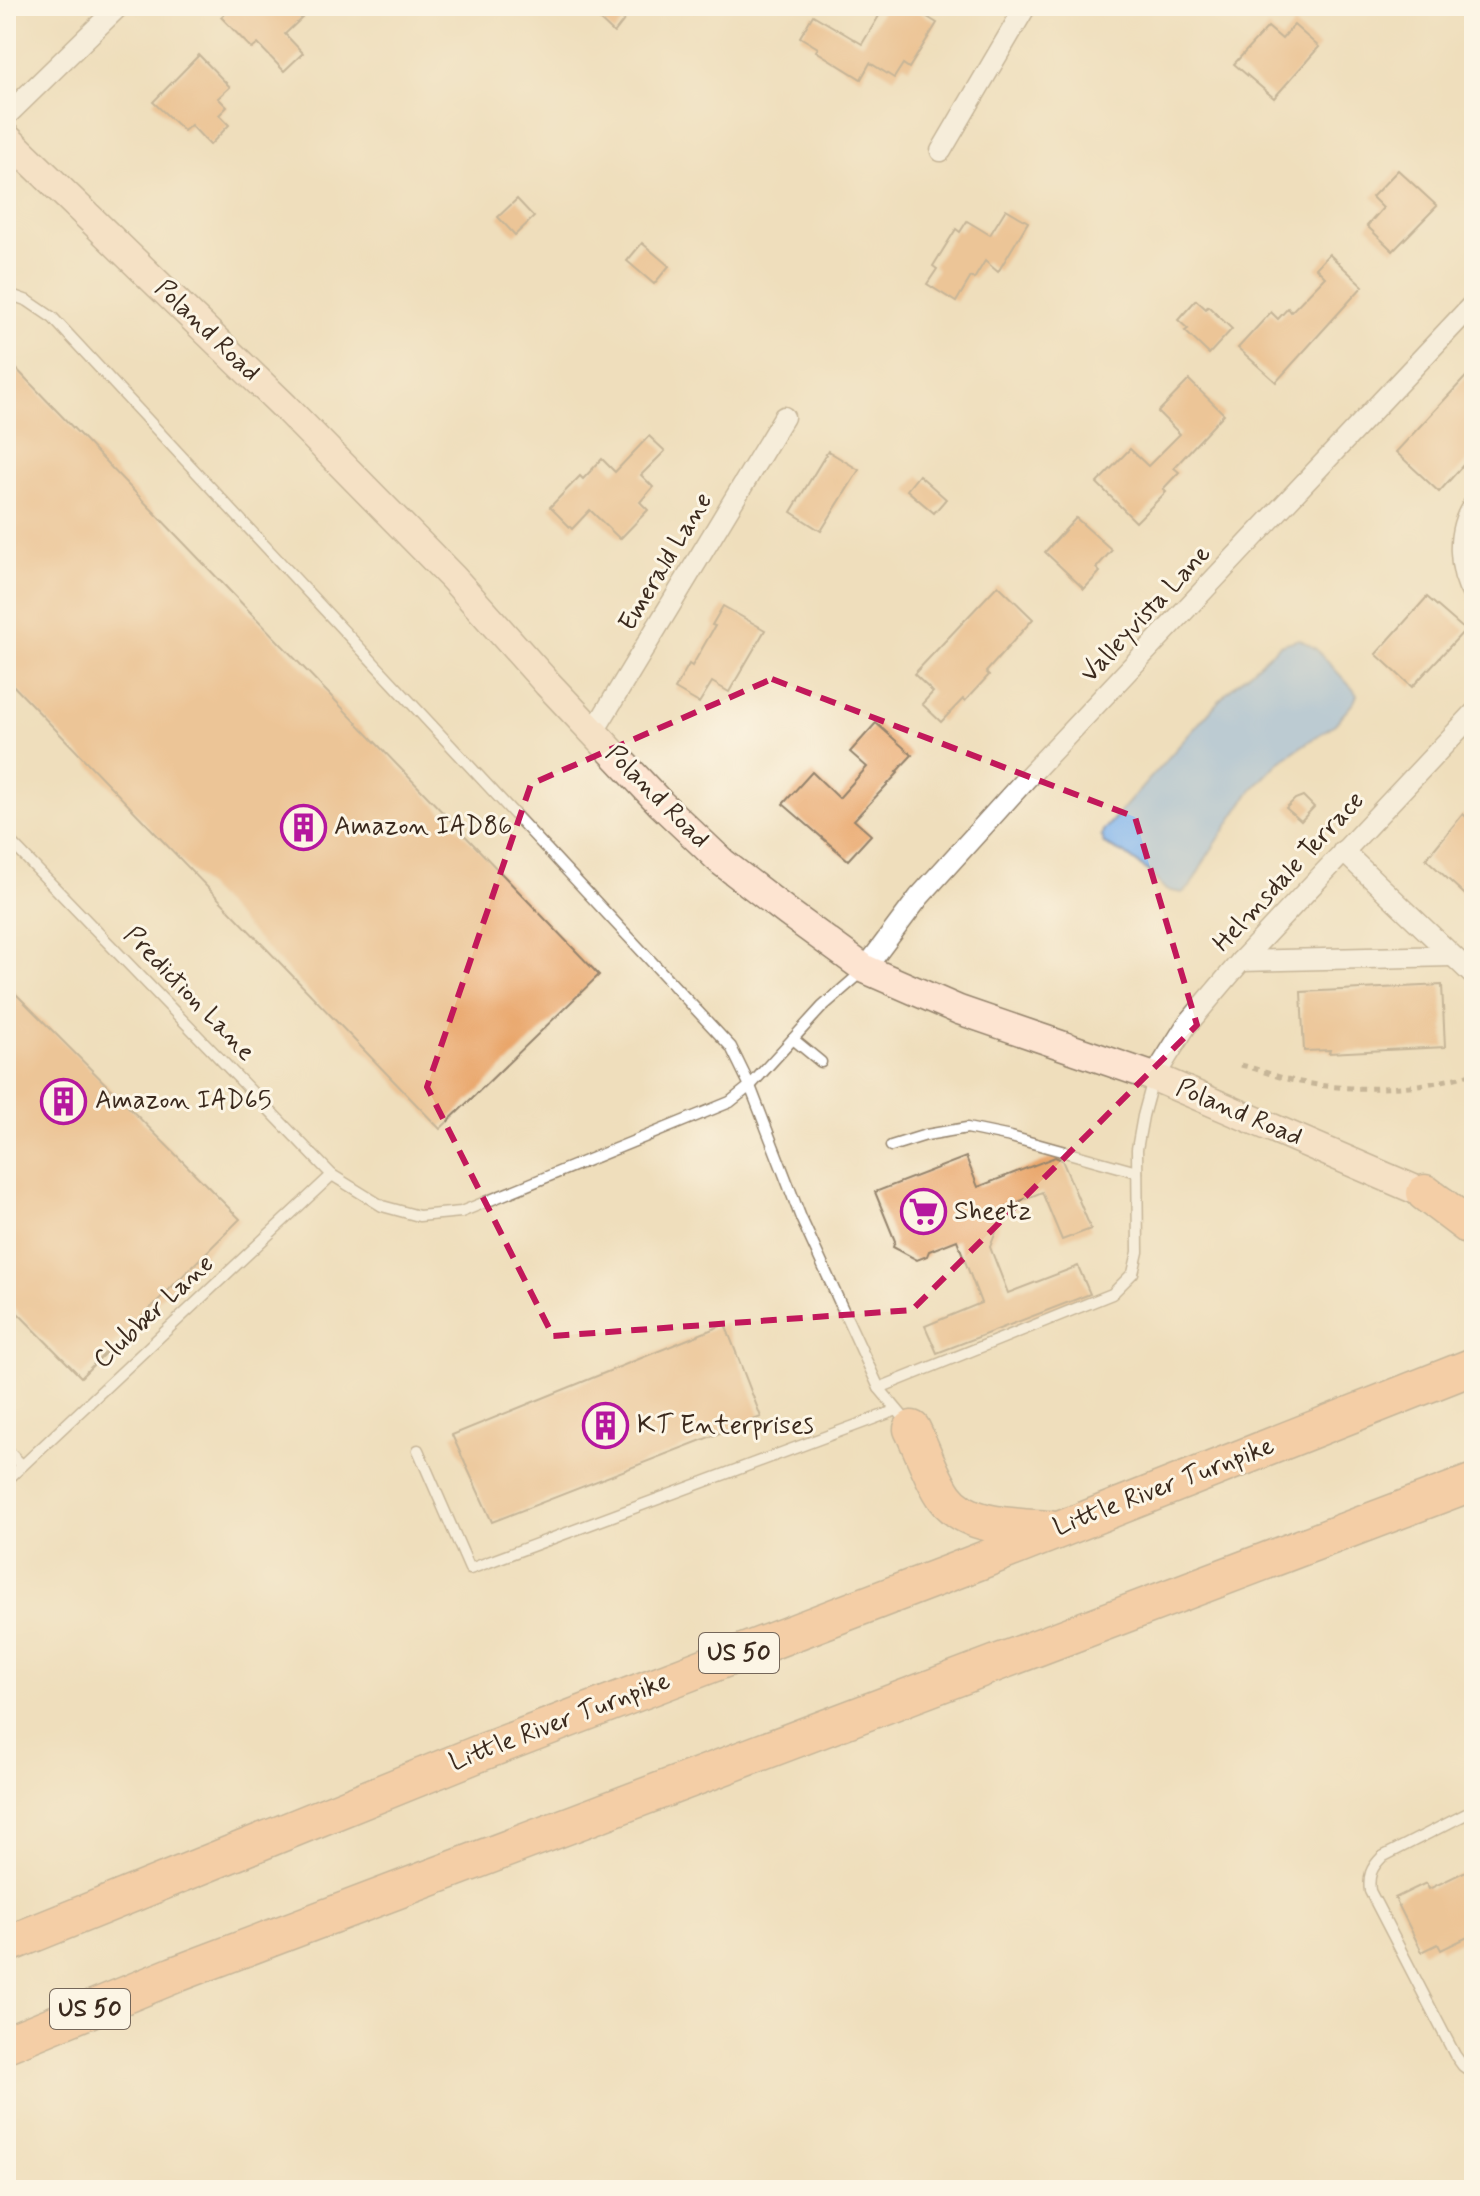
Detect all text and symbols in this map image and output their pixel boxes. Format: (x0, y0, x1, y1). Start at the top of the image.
street label: Poland Road (147, 272, 267, 390)
street label: Emerald Lane (611, 486, 721, 638)
street label: Valleyvista Lane (1073, 538, 1219, 690)
street label: Poland Road (598, 738, 716, 856)
street label: Helmsdale Terrace (1206, 784, 1372, 960)
building icon: Amazon IAD86 (279, 803, 327, 851)
place label: Amazon IAD86 (334, 810, 512, 844)
street label: Prediction Lane (116, 919, 262, 1069)
street label: Poland Road (1171, 1071, 1307, 1155)
building icon: Amazon IAD65 (40, 1077, 88, 1125)
place label: Amazon IAD65 (95, 1084, 272, 1118)
supermarket icon: Sheetz (899, 1188, 947, 1236)
place label: Sheetz (954, 1195, 1032, 1229)
street label: Clubber Lane (86, 1247, 222, 1377)
building icon: KT Enterprises (582, 1402, 630, 1450)
place label: KT Enterprises (637, 1409, 814, 1443)
street label: Little River Turnpike (1049, 1429, 1279, 1545)
road number: US 50 (699, 1633, 779, 1673)
street label: Little River Turnpike (445, 1664, 675, 1780)
road number: US 50 (50, 1989, 130, 2029)

